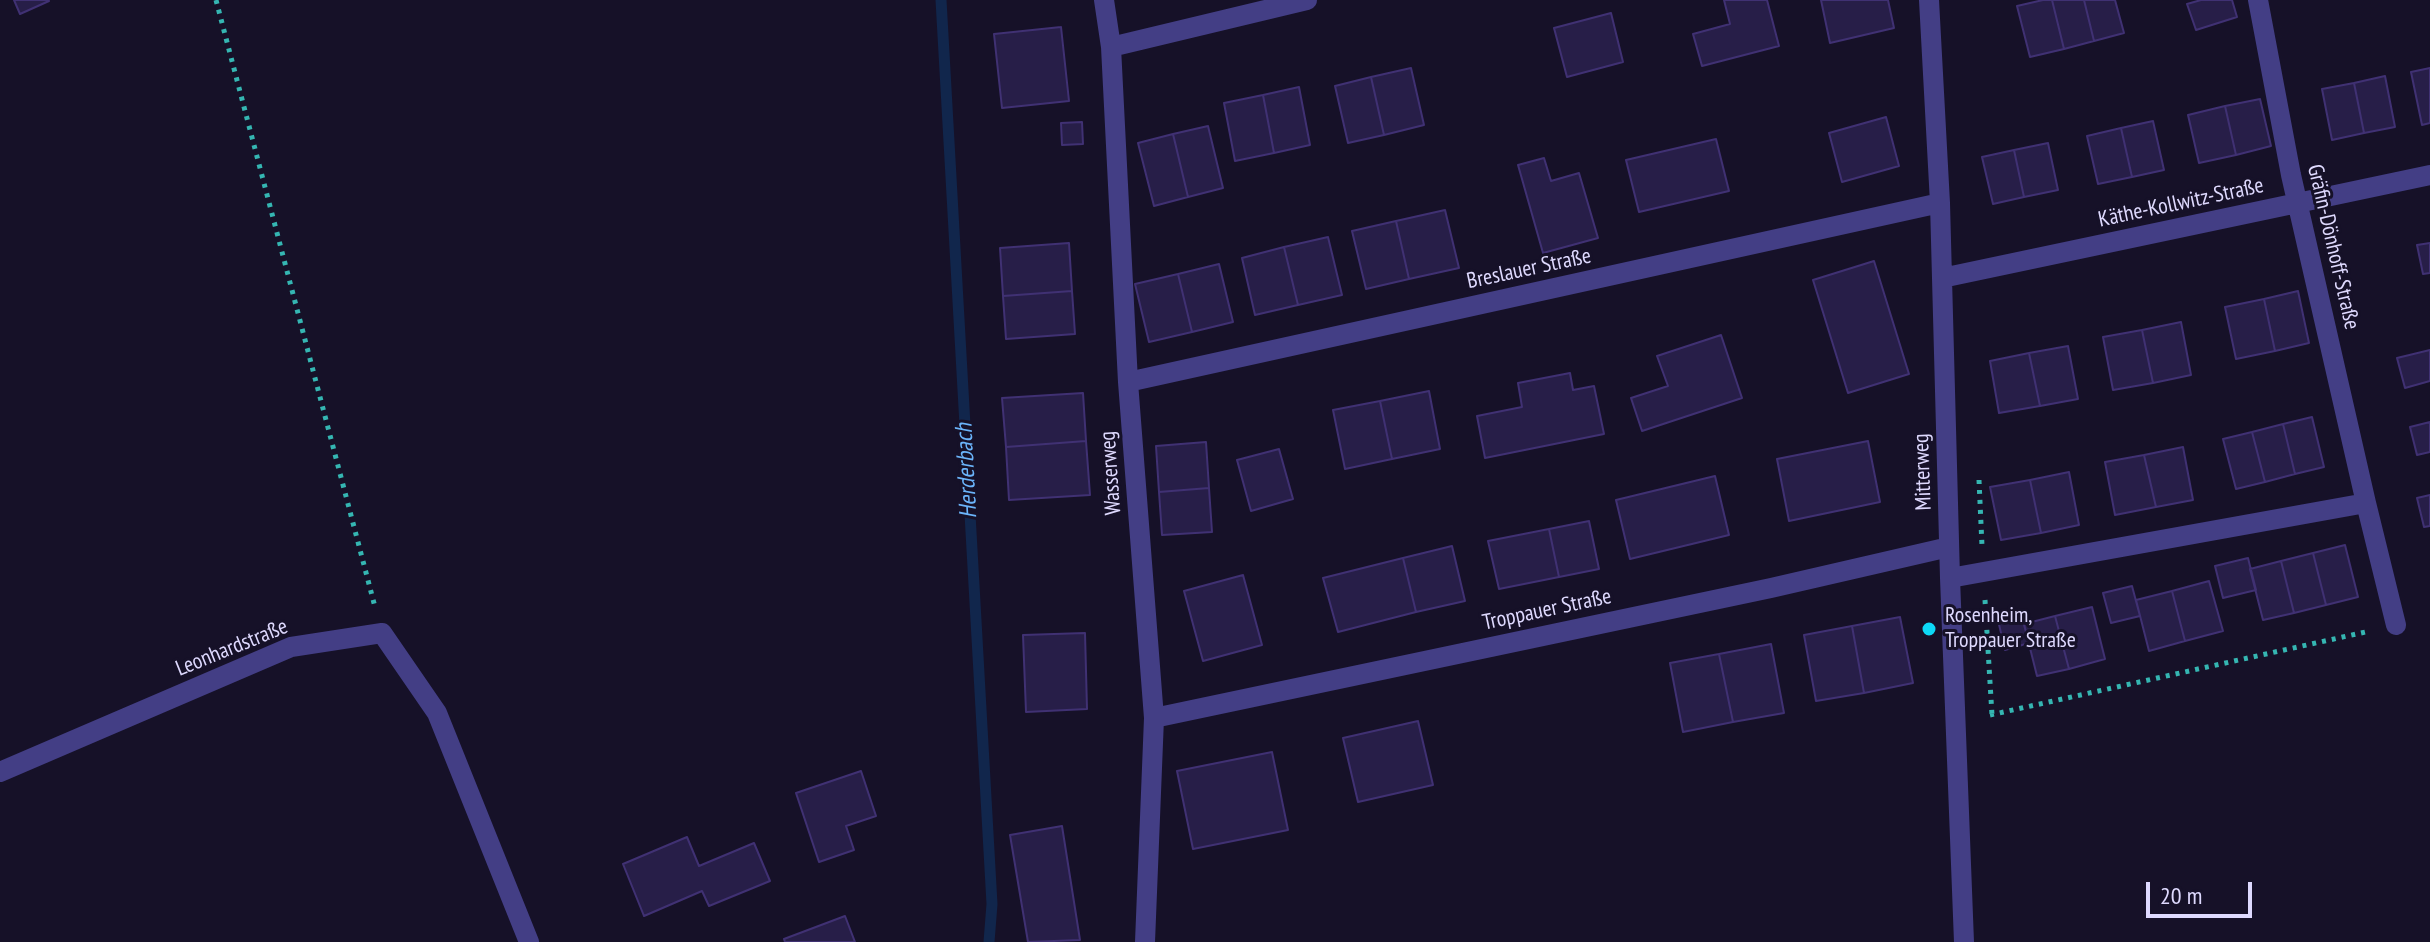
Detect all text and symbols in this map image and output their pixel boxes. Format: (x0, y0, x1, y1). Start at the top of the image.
street label: Gräfin-Dönhoff-Straße (2301, 162, 2365, 332)
street label: Käthe-Kollwitz-Straße (2096, 173, 2266, 233)
street label: Breslauer Straße (1464, 243, 1594, 295)
water label: Herderbach (950, 423, 984, 519)
street label: Wasserweg (1095, 430, 1127, 516)
street label: Mitterweg (1908, 433, 1938, 511)
street label: Troppauer Straße (1480, 583, 1614, 637)
place label: Rosenheim, Troppauer Straße (1945, 603, 2076, 654)
street label: Leonhardstraße (172, 614, 292, 682)
marker: Rosenheim, Troppauer Straße (1920, 620, 1938, 638)
scale bar (2150, 866, 2256, 916)
text: 20 m (2160, 880, 2202, 911)

